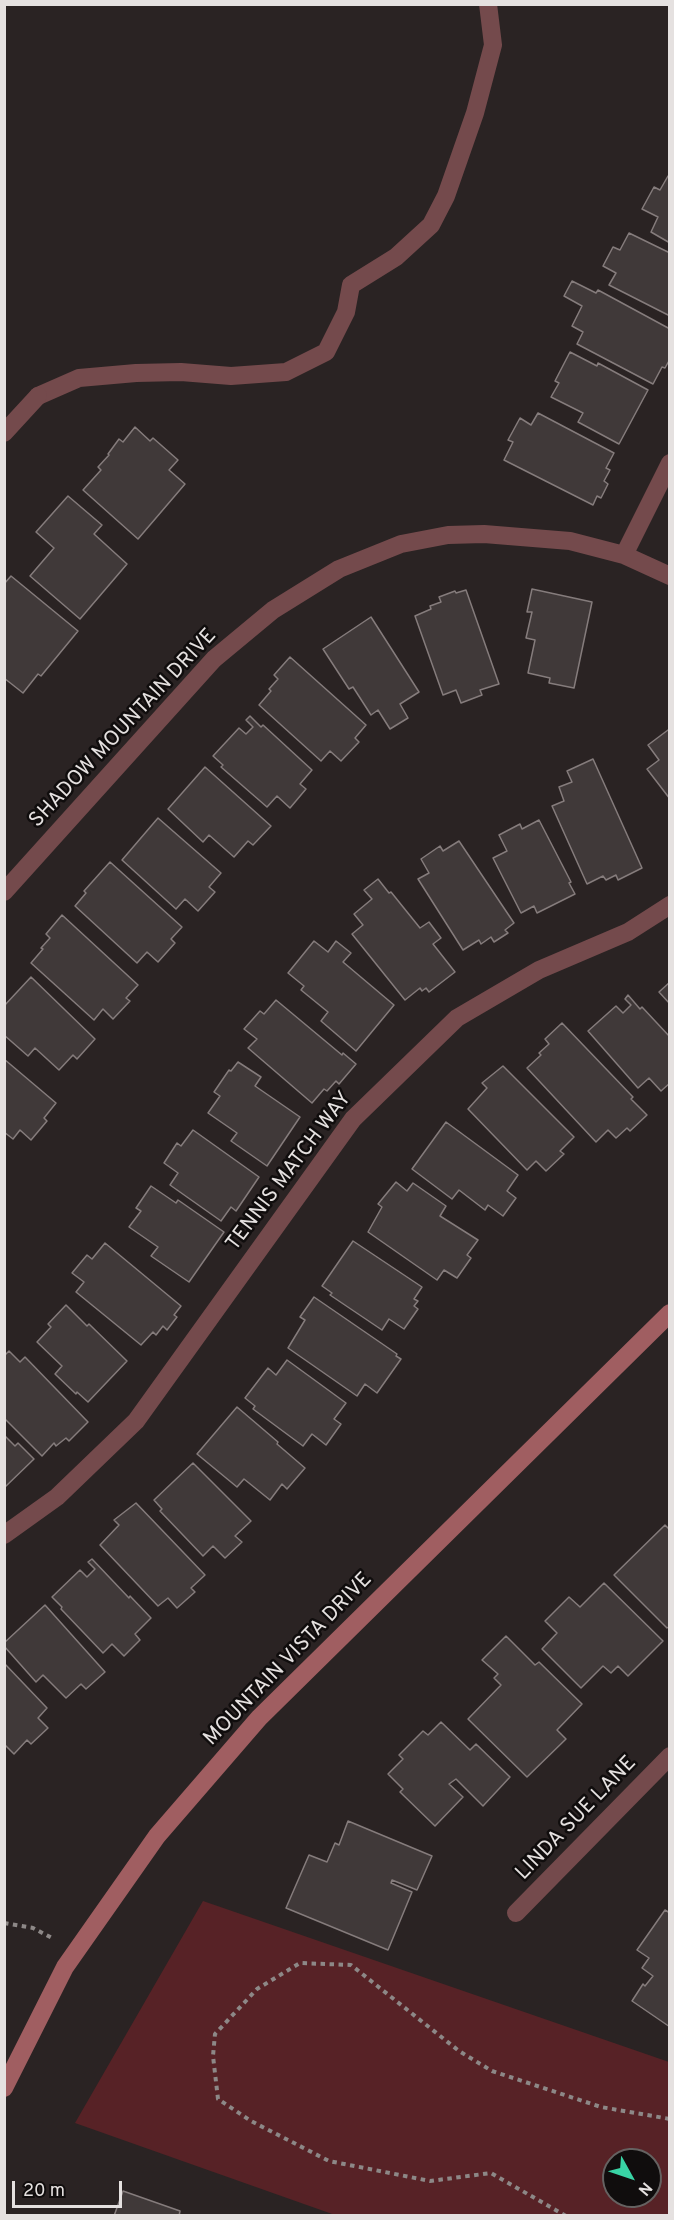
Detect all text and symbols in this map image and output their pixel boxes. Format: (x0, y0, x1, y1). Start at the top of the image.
street label: SHADOW MOUNTAIN DRIVE (25, 624, 223, 834)
street label: TENNIS MATCH WAY (222, 1087, 358, 1257)
street label: MOUNTAIN VISTA DRIVE (200, 1568, 378, 1752)
street label: LINDA SUE LANE (511, 1752, 643, 1886)
north arrow (602, 2148, 662, 2208)
scale bar (15, 2169, 124, 2207)
text: N (633, 2177, 656, 2199)
text: 20 m (23, 2180, 65, 2203)

